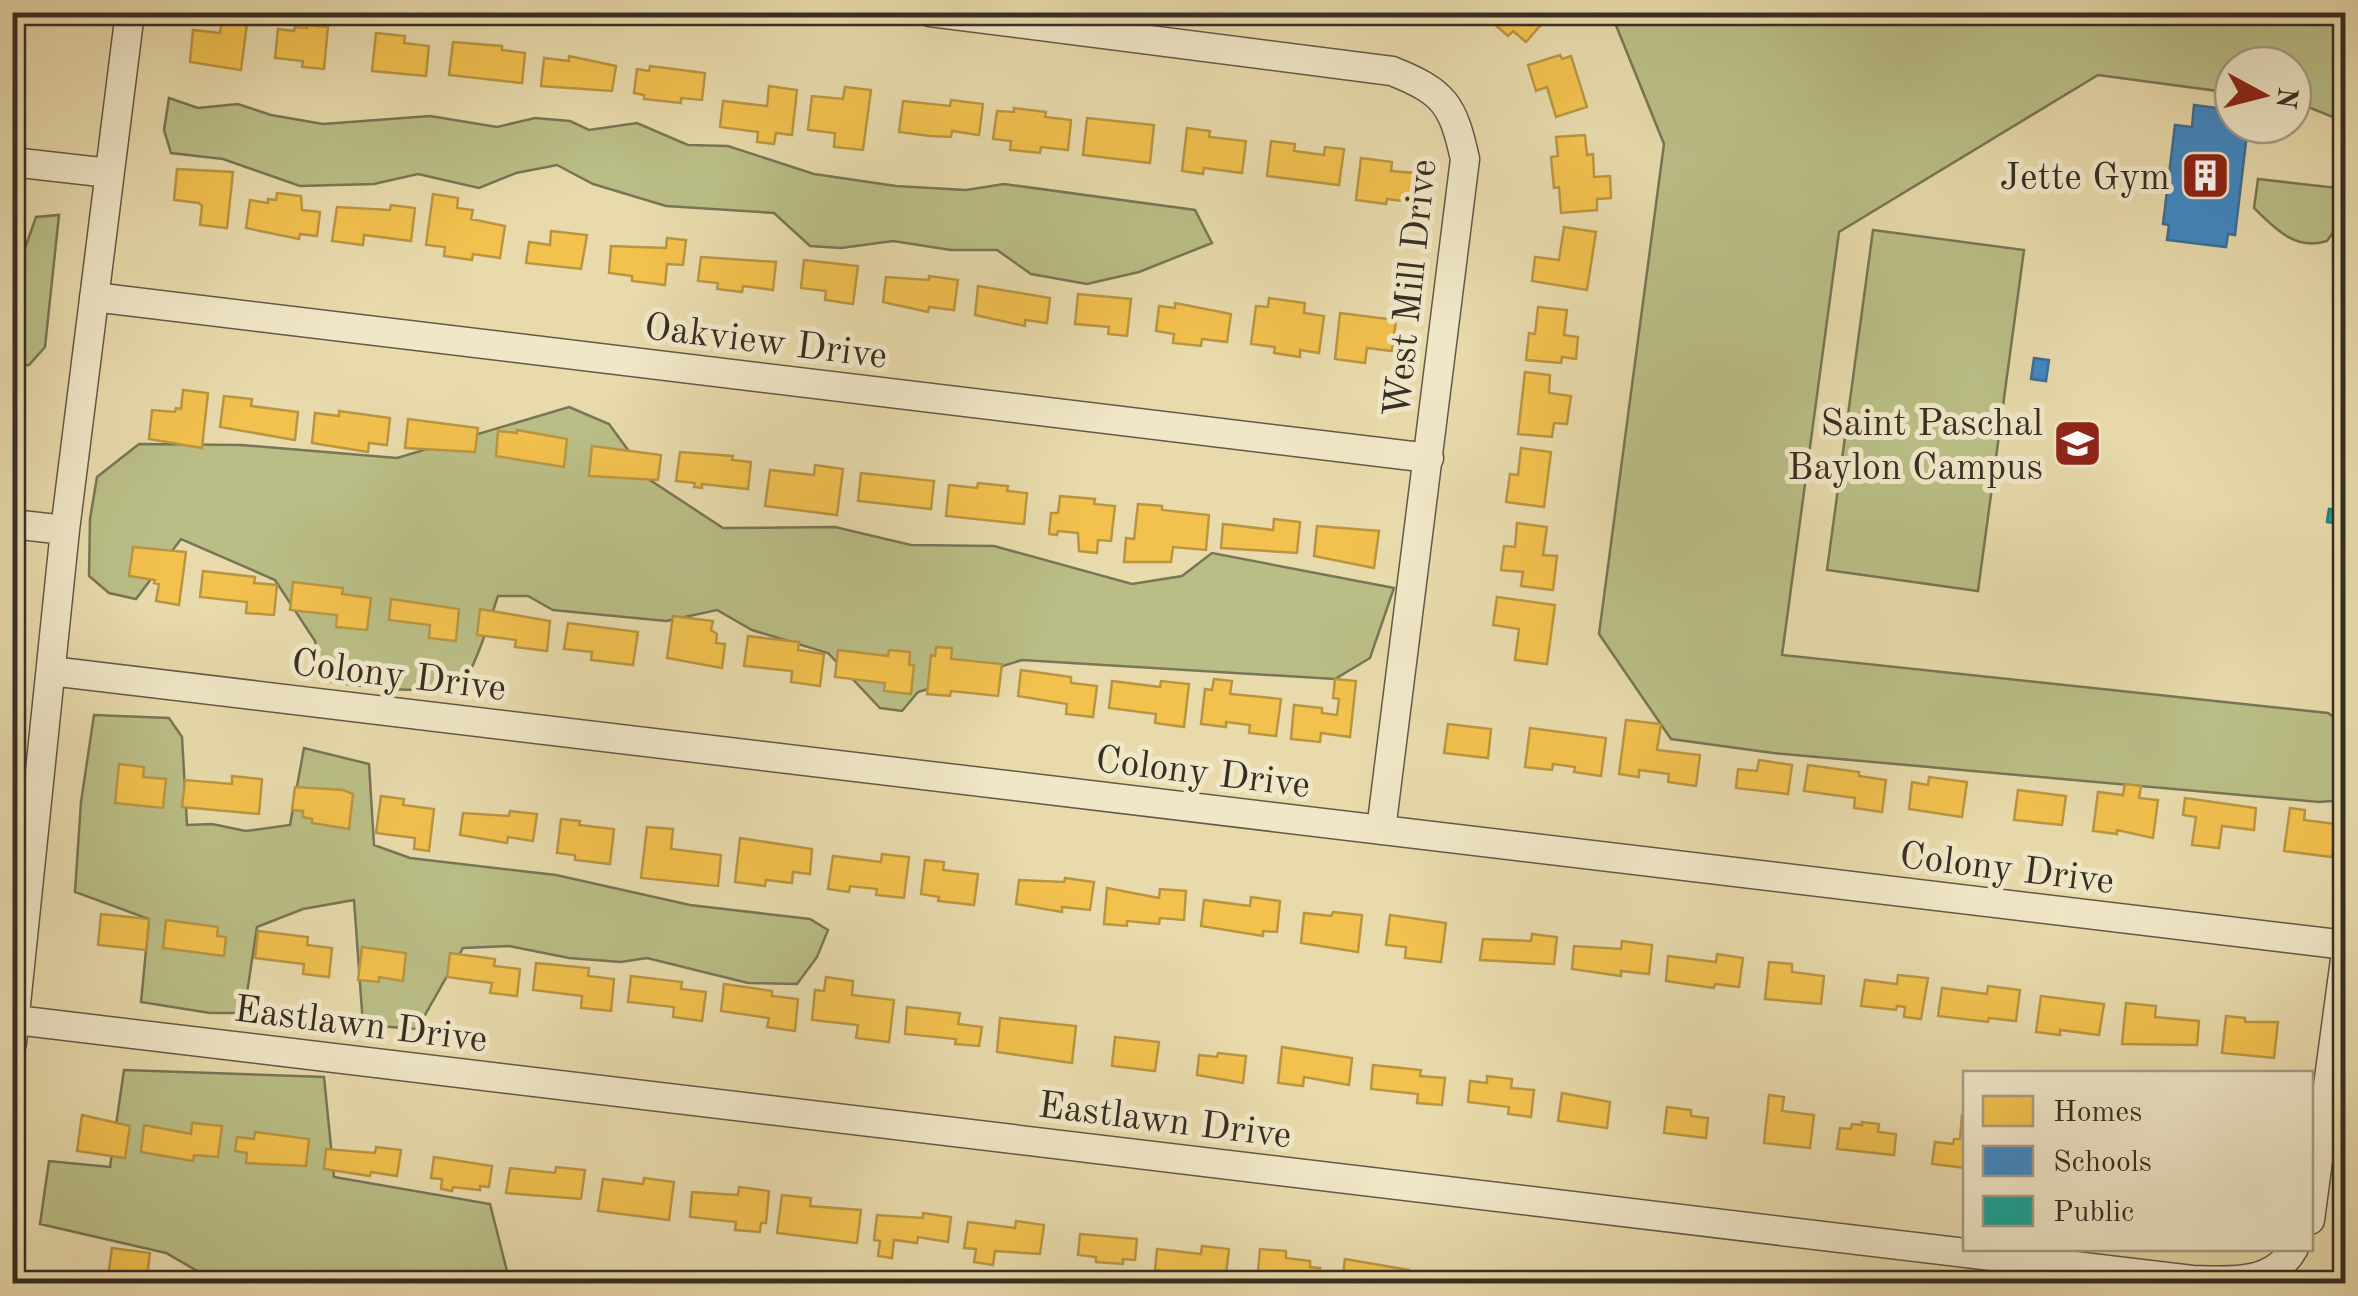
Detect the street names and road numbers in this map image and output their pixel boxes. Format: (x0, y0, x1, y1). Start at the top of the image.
street label: West Mill Drive (1380, 157, 1444, 419)
street label: Oakview Drive (642, 309, 889, 377)
street label: Colony Drive (289, 645, 508, 709)
street label: Colony Drive (1093, 742, 1312, 806)
street label: Colony Drive (1897, 838, 2116, 902)
street label: Eastlawn Drive (232, 992, 489, 1060)
street label: Eastlawn Drive (1036, 1088, 1293, 1156)

